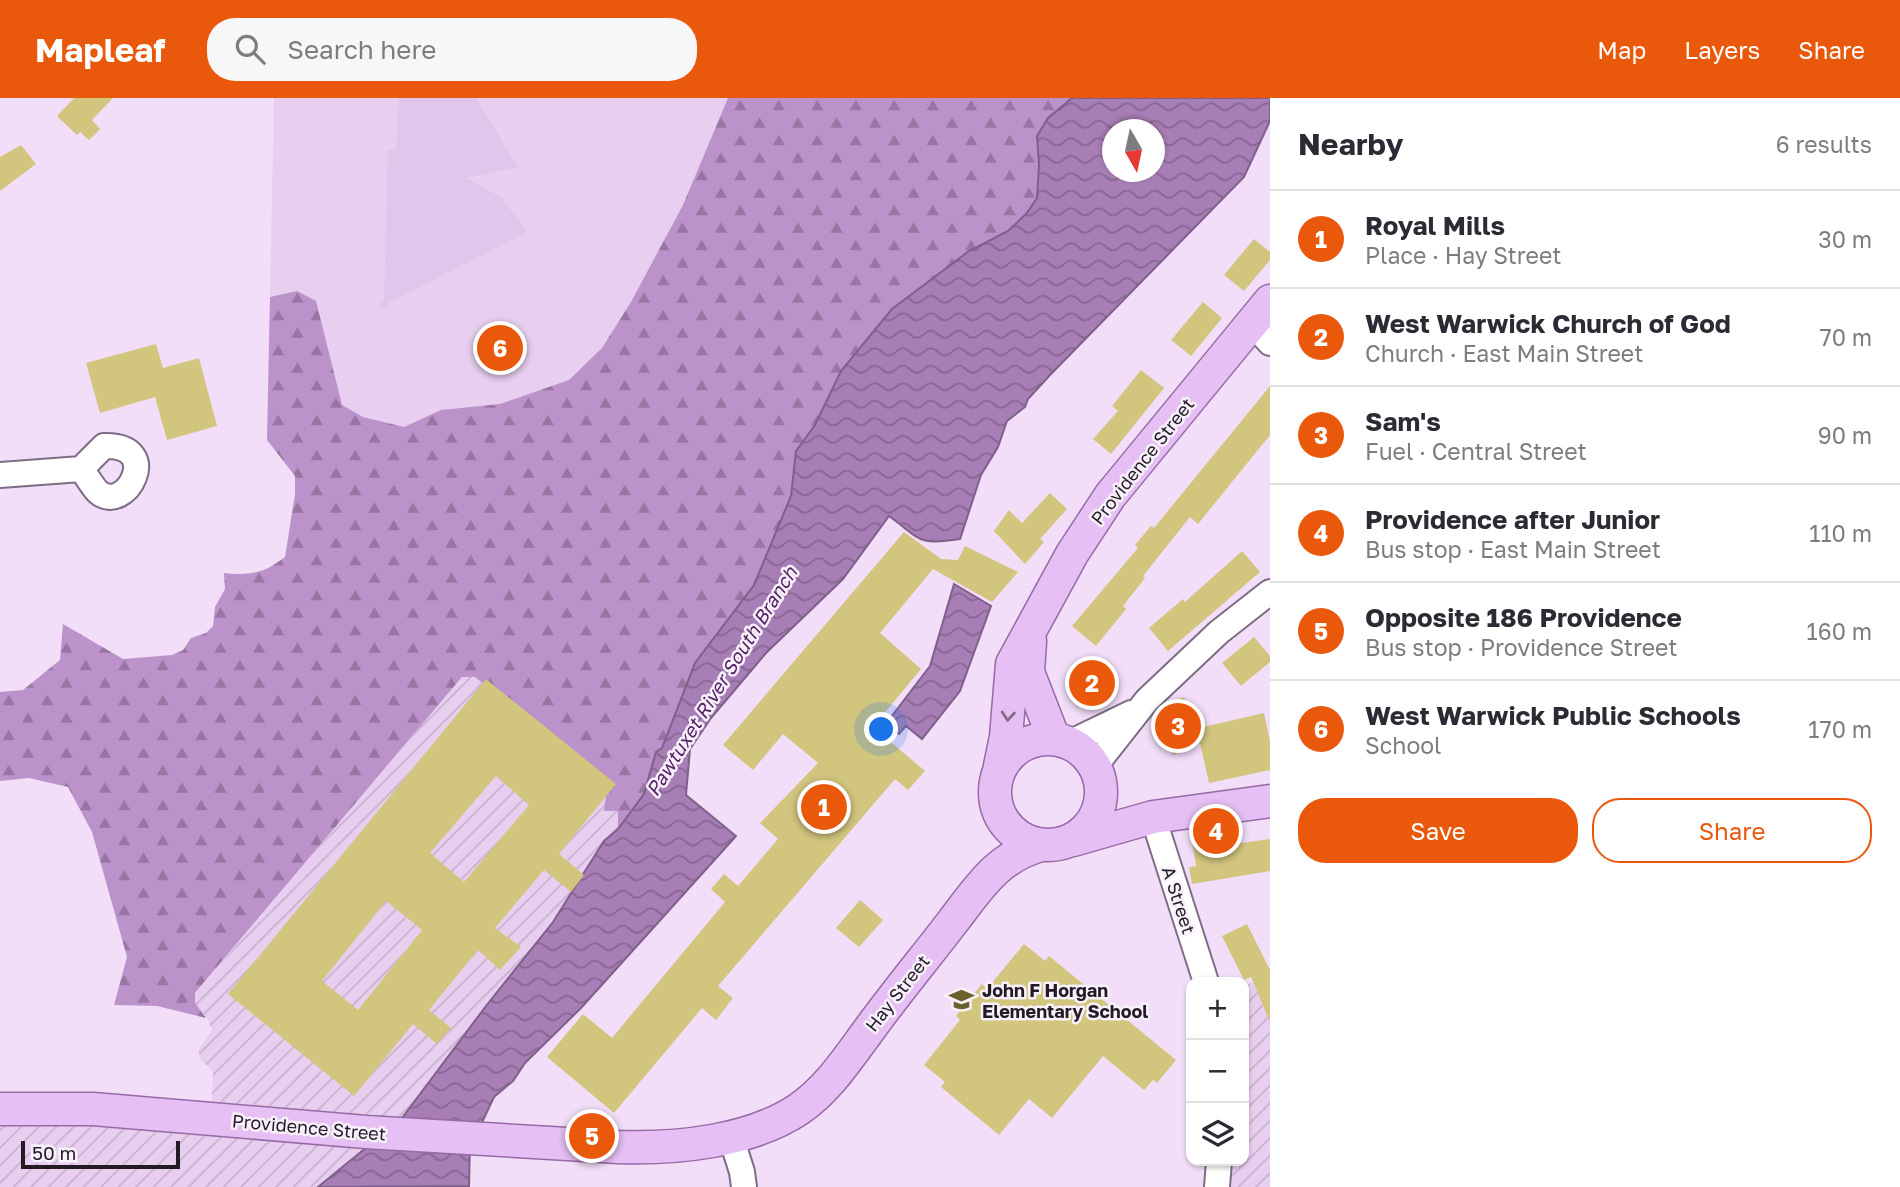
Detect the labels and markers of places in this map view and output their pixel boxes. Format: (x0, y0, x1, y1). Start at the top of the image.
pin: 6 (477, 322, 523, 374)
pin: 2 (1069, 657, 1115, 709)
pin: 3 (1155, 700, 1201, 752)
pin: 1 (801, 781, 847, 833)
pin: 4 (1193, 805, 1239, 857)
place label: John F Horgan Elementary School (982, 979, 1148, 1022)
school or university icon: John F Horgan Elementary School (948, 986, 976, 1014)
pin: 5 (569, 1110, 615, 1162)

